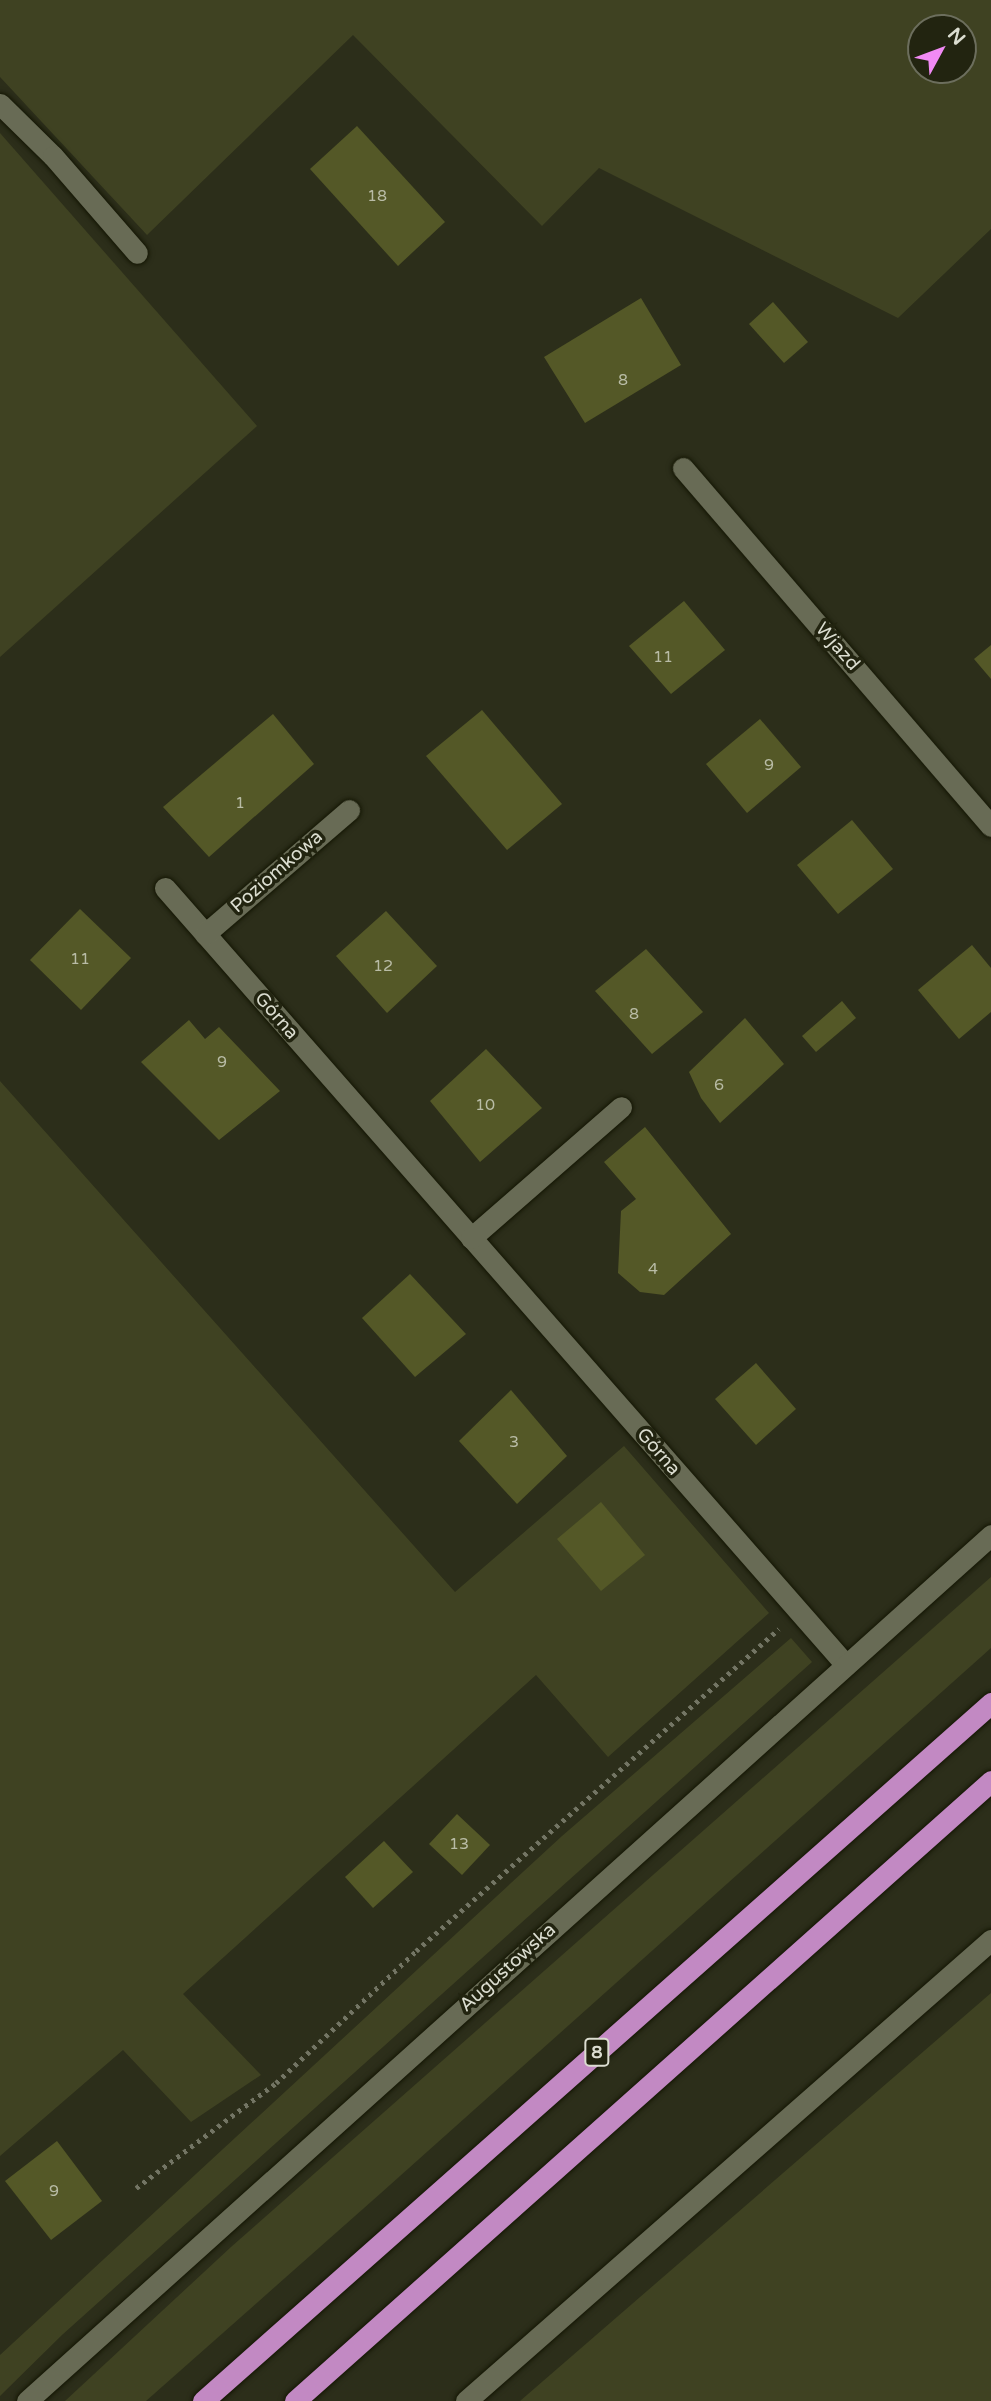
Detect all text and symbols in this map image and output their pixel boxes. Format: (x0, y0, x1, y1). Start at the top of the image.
north arrow (907, 14, 977, 84)
text: N (943, 24, 970, 50)
house number: 18 (367, 186, 387, 206)
house number: 8 (618, 370, 628, 390)
street label: Wjazd (810, 618, 864, 676)
house number: 11 (653, 647, 673, 667)
house number: 9 (764, 755, 774, 775)
house number: 1 (235, 793, 245, 813)
street label: Poziomkowa (226, 826, 328, 918)
house number: 11 (70, 949, 90, 969)
house number: 12 (373, 956, 393, 976)
street label: Górna (249, 988, 303, 1044)
house number: 8 (629, 1004, 639, 1024)
house number: 9 (217, 1052, 227, 1072)
house number: 6 (714, 1075, 724, 1095)
house number: 10 (475, 1095, 495, 1115)
house number: 4 (648, 1259, 658, 1279)
street label: Górna (631, 1424, 685, 1480)
house number: 3 (509, 1432, 519, 1452)
house number: 13 (449, 1834, 469, 1854)
street label: Augustowska (455, 1919, 561, 2017)
road number: 8 (583, 2038, 611, 2066)
house number: 9 (49, 2181, 59, 2201)

